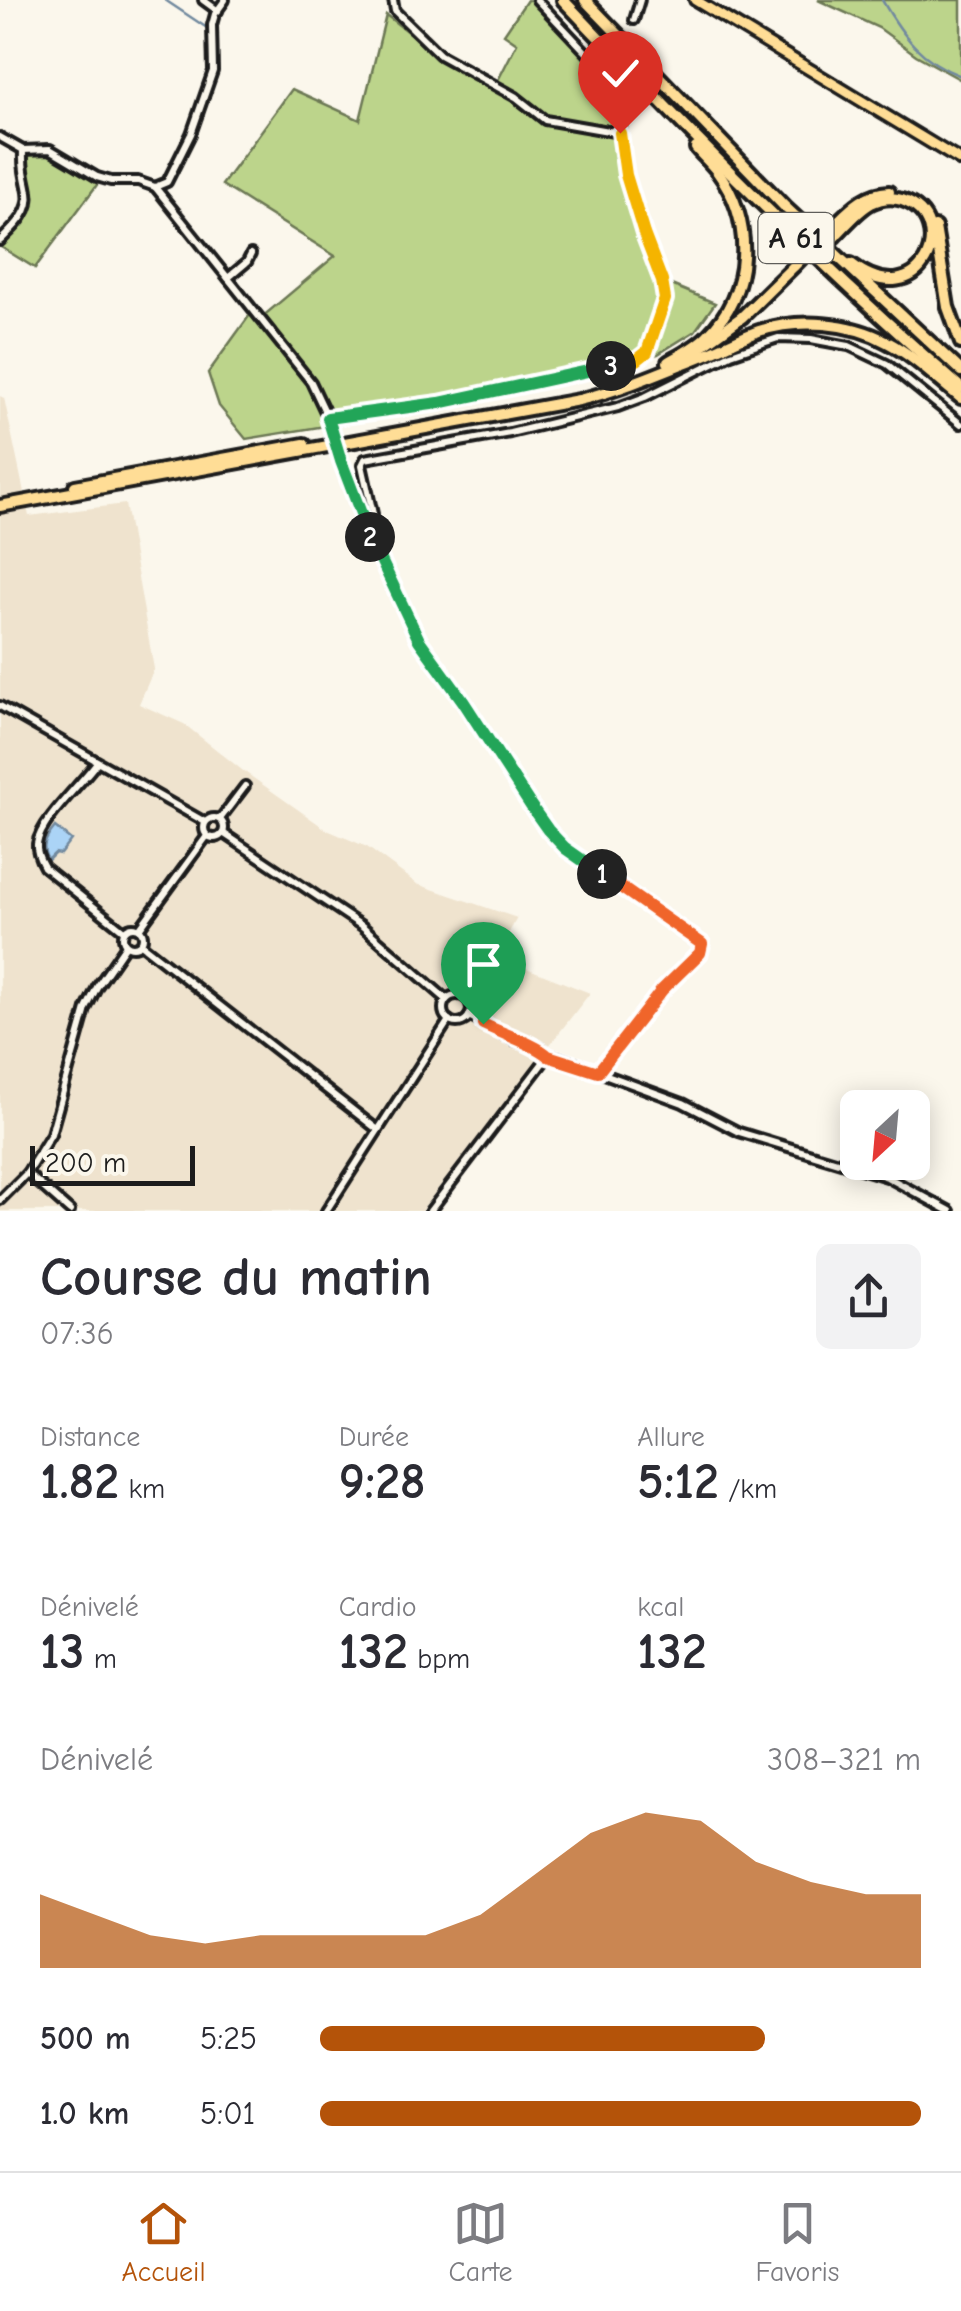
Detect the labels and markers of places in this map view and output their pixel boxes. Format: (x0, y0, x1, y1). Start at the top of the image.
pin (578, 31, 663, 134)
pin: 3 (586, 341, 636, 391)
pin: 2 (345, 512, 395, 562)
pin: 1 (577, 849, 627, 899)
pin (441, 922, 526, 1025)

